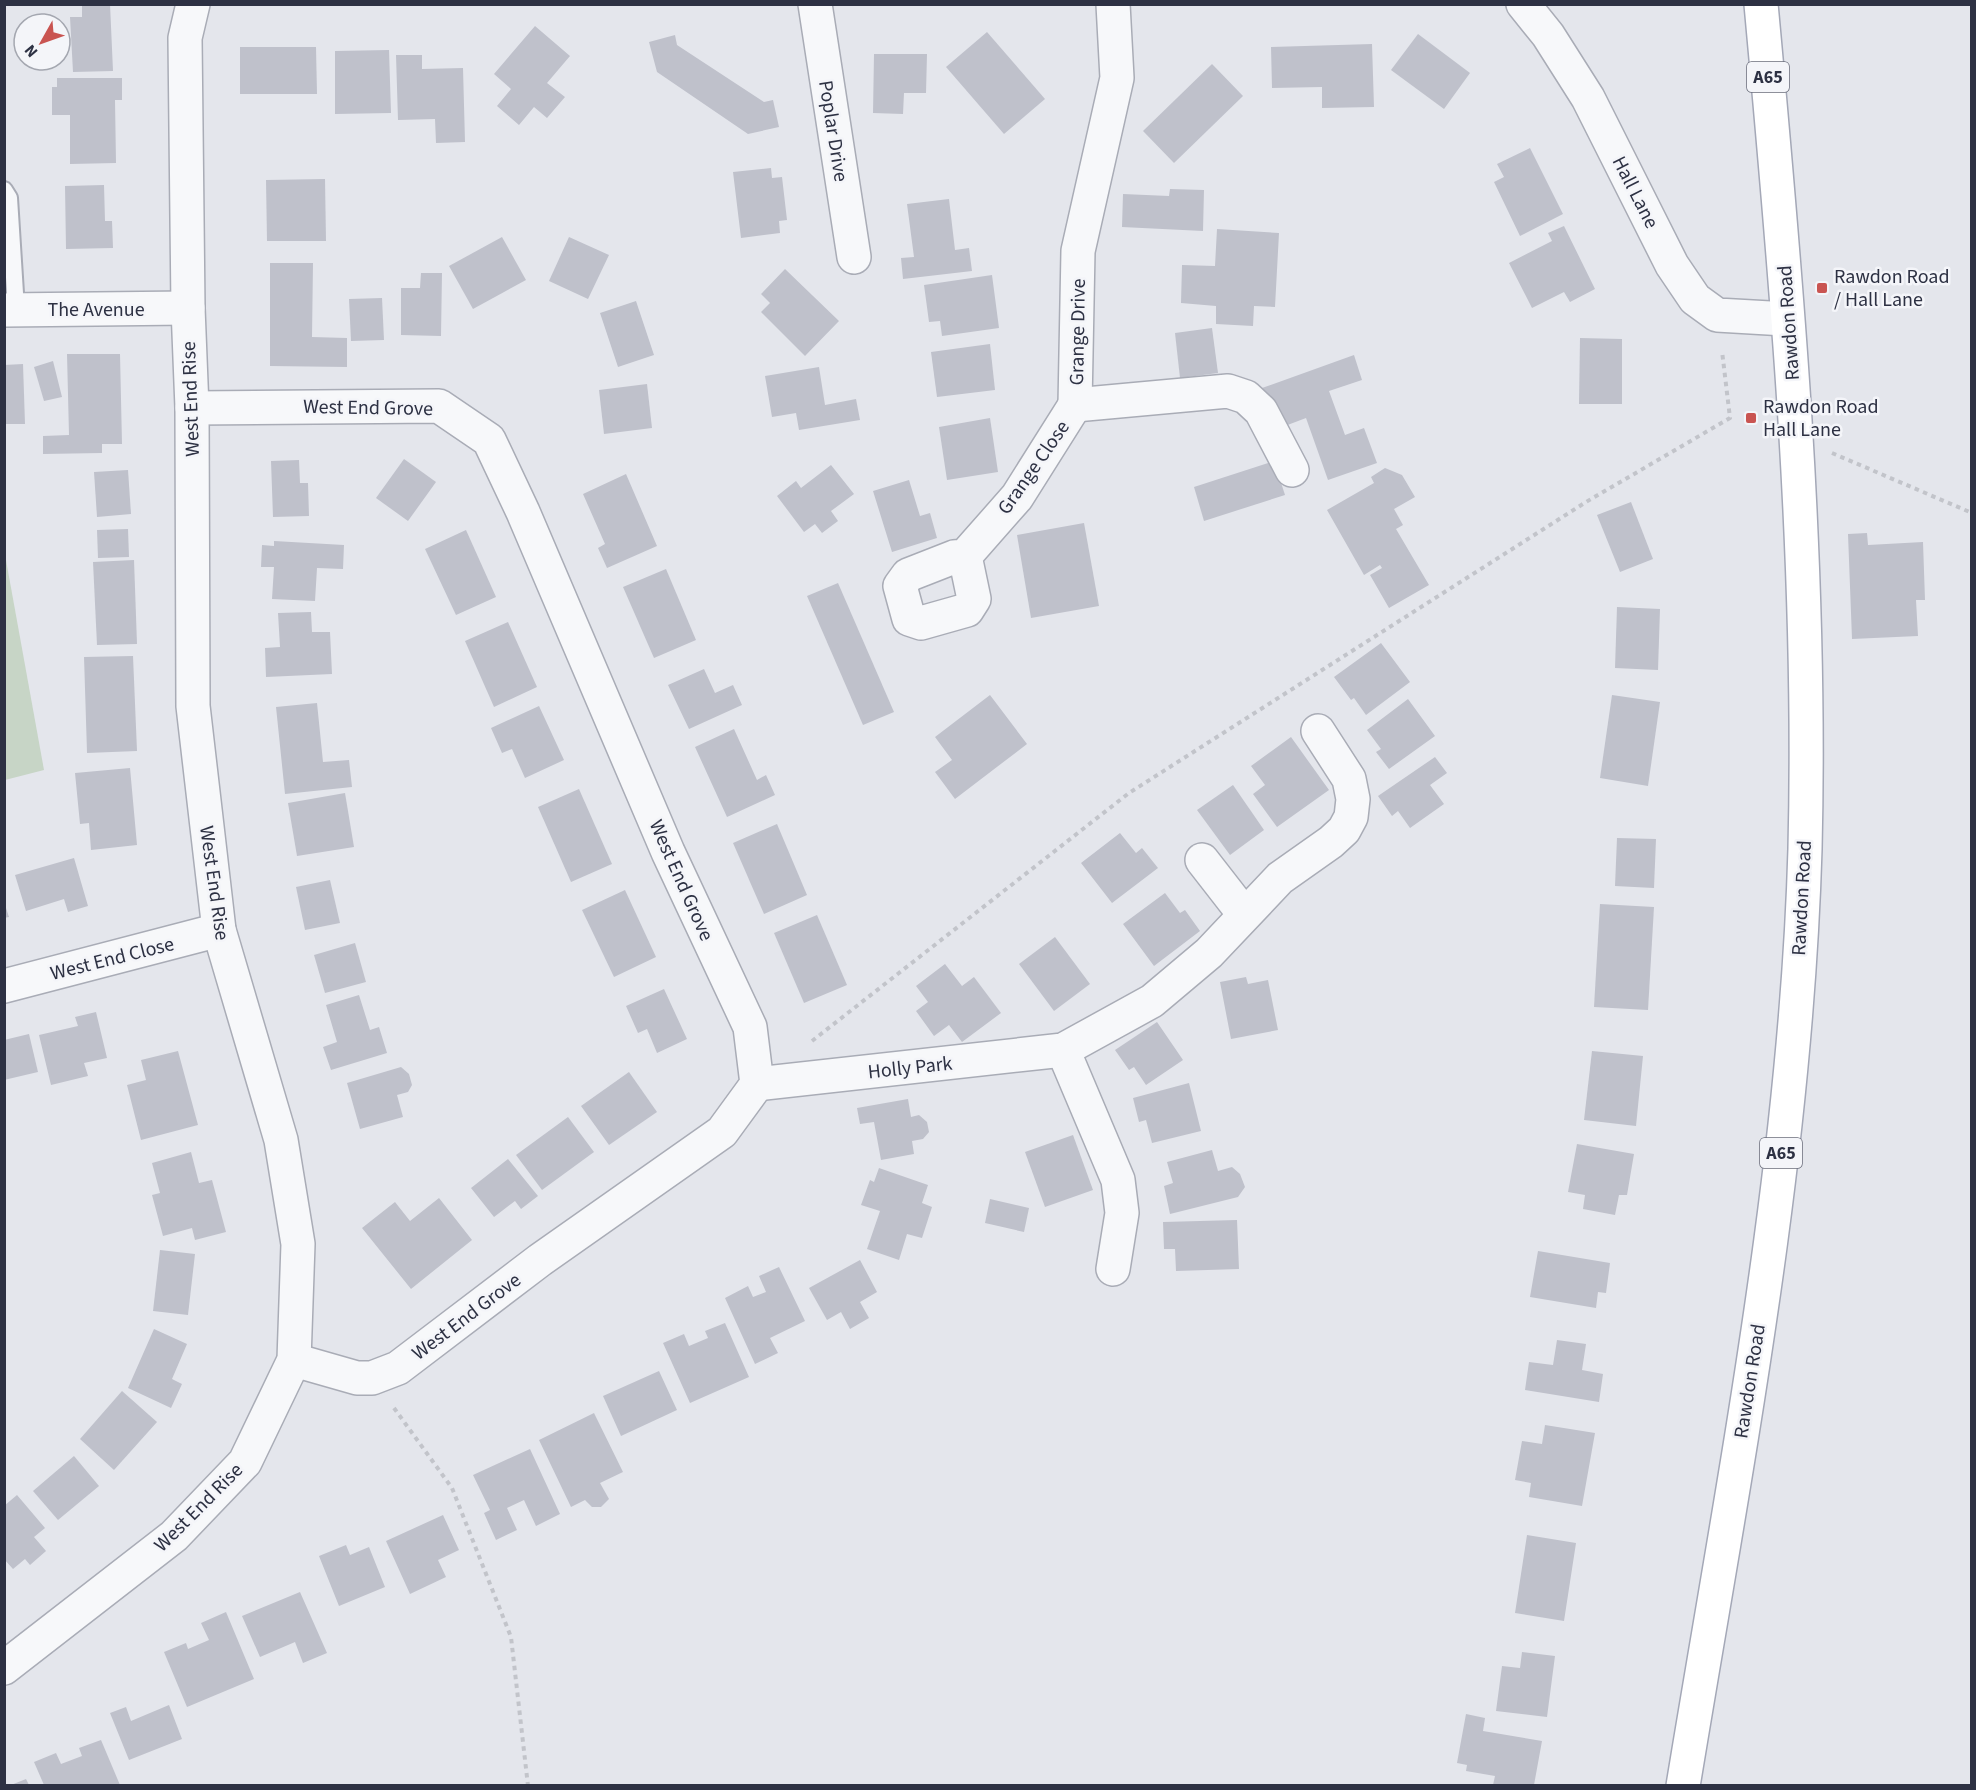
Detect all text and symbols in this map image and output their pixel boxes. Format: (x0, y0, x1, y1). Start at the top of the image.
north arrow (12, 12, 72, 72)
text: N (19, 40, 43, 62)
road number: A65 (1747, 62, 1789, 92)
street label: Poplar Drive (811, 78, 855, 184)
street label: Hall Lane (1605, 151, 1665, 234)
place label: Rawdon Road / Hall Lane (1834, 263, 1950, 314)
street label: Rawdon Road (1771, 264, 1807, 382)
street label: Grange Drive (1063, 278, 1093, 386)
marker: Rawdon Road / Hall Lane (1815, 281, 1829, 295)
street label: The Avenue (47, 296, 145, 324)
street label: West End Rise (175, 341, 207, 457)
street label: West End Grove (303, 393, 433, 423)
place label: Rawdon Road Hall Lane (1763, 393, 1879, 444)
marker: Rawdon Road Hall Lane (1744, 411, 1758, 425)
street label: Grange Close (991, 415, 1077, 520)
street label: West End Grove (642, 815, 720, 946)
street label: West End Rise (192, 824, 236, 942)
street label: Rawdon Road (1785, 840, 1819, 956)
street label: West End Close (47, 930, 177, 988)
street label: Holly Park (866, 1050, 954, 1086)
road number: A65 (1760, 1138, 1802, 1168)
street label: West End Grove (406, 1266, 527, 1367)
street label: Rawdon Road (1727, 1322, 1773, 1440)
street label: West End Rise (148, 1457, 250, 1558)

